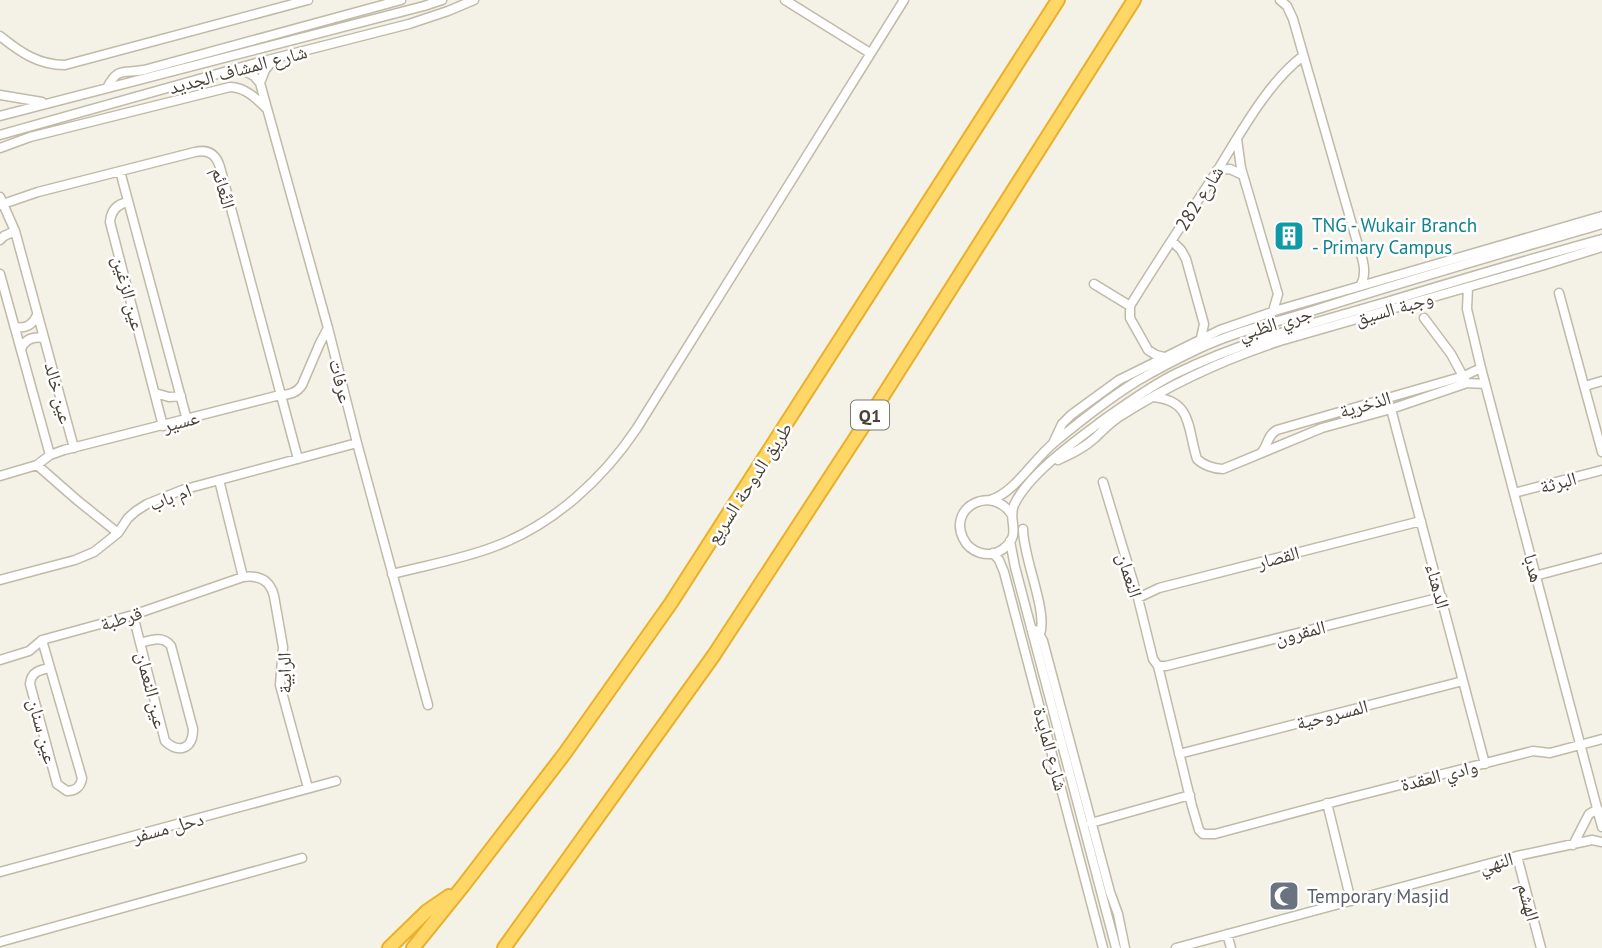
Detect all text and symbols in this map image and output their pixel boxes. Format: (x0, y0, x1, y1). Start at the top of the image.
street label: شارع المشاف الجديد (166, 39, 310, 99)
street label: شارع 282 (1170, 161, 1228, 235)
street label: النًعائم (206, 164, 241, 212)
place label: TNG - Wukair Branch - Primary Campus (1312, 213, 1477, 259)
building icon: TNG - Wukair Branch - Primary Campus (1272, 219, 1306, 253)
street label: عين الزغين (108, 253, 151, 333)
street label: وجبة السيق (1352, 285, 1436, 331)
street label: جري الظبي (1235, 300, 1316, 349)
street label: عرفات (324, 356, 358, 406)
street label: عين خالد (39, 360, 79, 427)
street label: الذخرية (1336, 385, 1394, 423)
road number: Q1 (851, 400, 889, 430)
street label: عسير (159, 405, 202, 438)
street label: طريق الدوحة السريع (701, 418, 798, 549)
street label: البرثة (1537, 466, 1579, 498)
street label: ام باب (145, 478, 195, 518)
street label: القصار (1253, 540, 1302, 574)
street label: النعمان (1112, 550, 1148, 600)
street label: هدبا (1519, 551, 1549, 585)
street label: الدهناء (1420, 561, 1456, 611)
street label: قرطبة (97, 600, 145, 636)
street label: المقرون (1272, 614, 1328, 650)
street label: عين النعمان (131, 649, 173, 731)
street label: الرابية (272, 652, 296, 694)
street label: المسروحية (1294, 694, 1370, 734)
street label: عين سنان (23, 696, 63, 767)
street label: شارع المايدة (1028, 705, 1074, 793)
street label: وادي العقدة (1398, 754, 1481, 800)
street label: دحل مسفر (129, 806, 206, 848)
street label: النهي (1476, 846, 1517, 882)
mosque icon: Temporary Masjid (1267, 879, 1301, 913)
street label: الهشم (1511, 880, 1546, 924)
place label: Temporary Masjid (1307, 884, 1449, 908)

